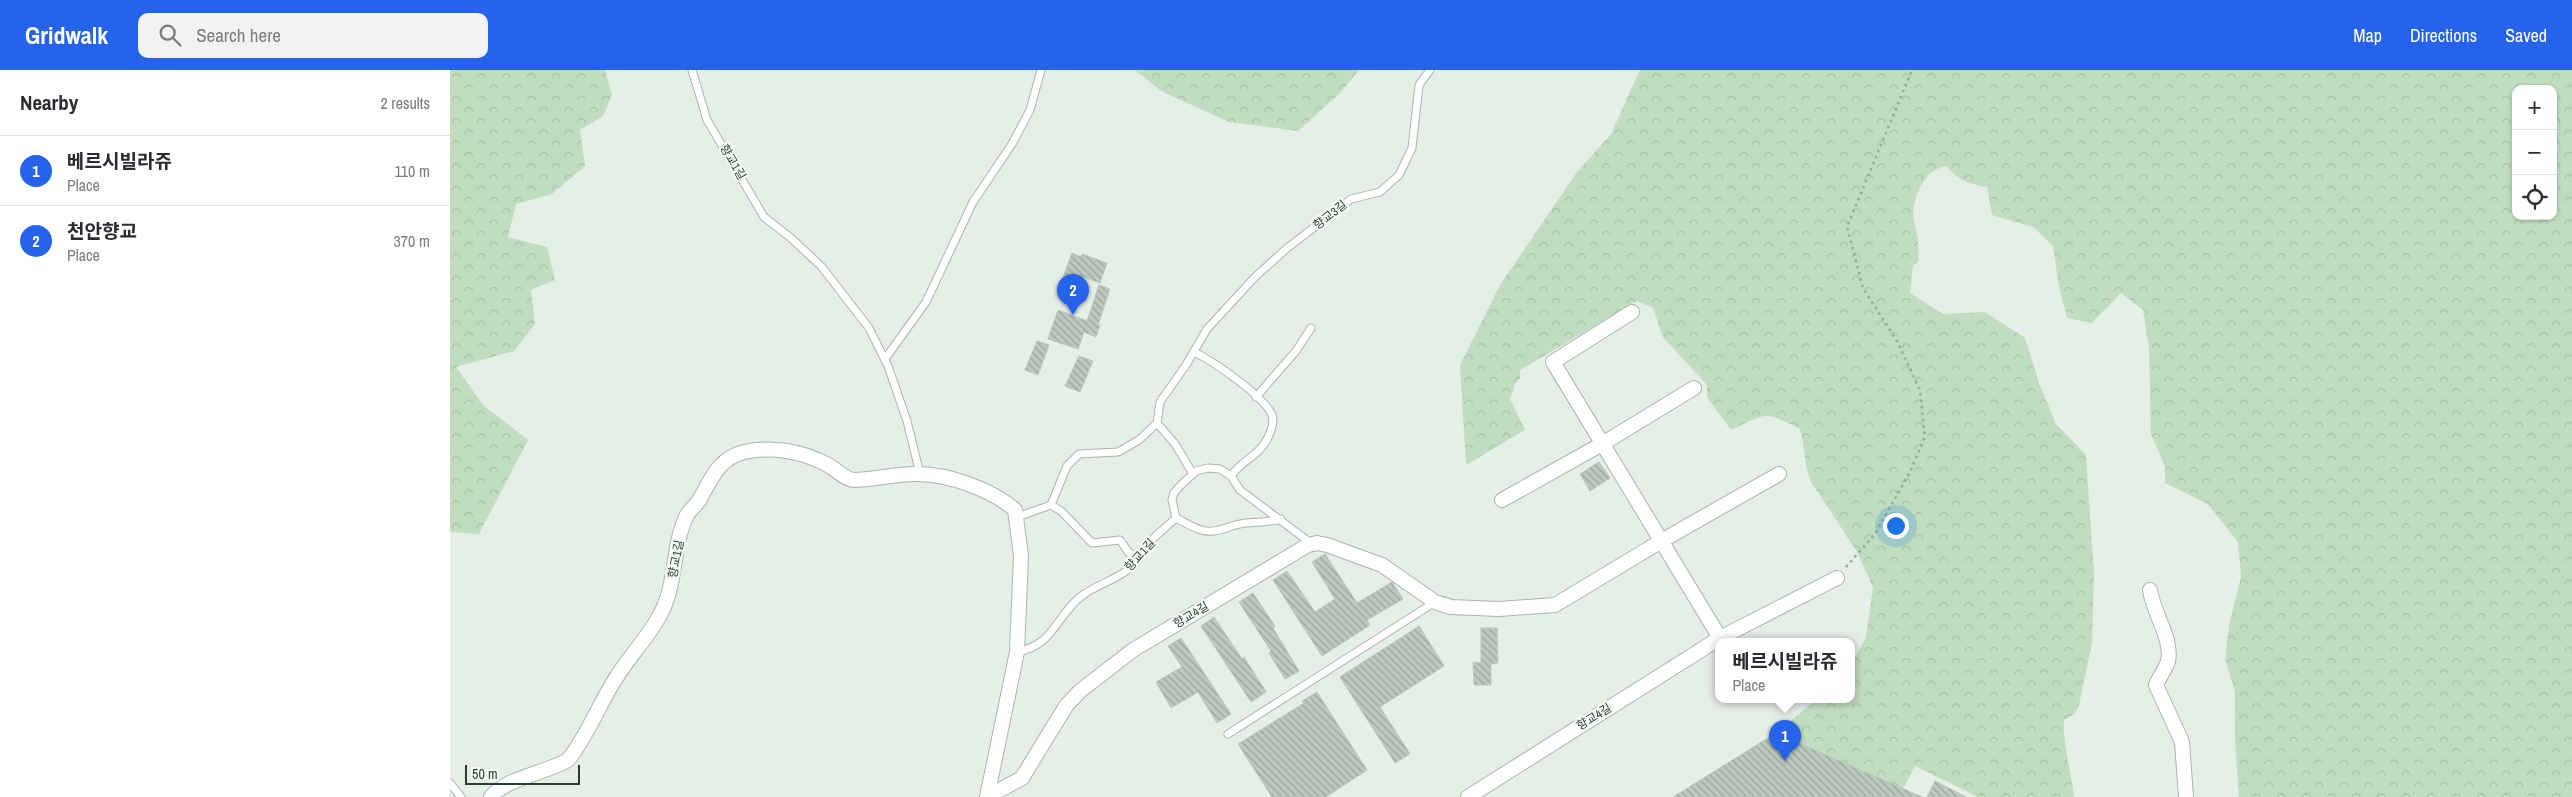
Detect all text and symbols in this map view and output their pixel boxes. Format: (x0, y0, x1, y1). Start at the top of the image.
search box (138, 13, 488, 58)
text: Gridwalk (25, 19, 108, 51)
icon: search (156, 21, 184, 49)
text: Search here (196, 22, 281, 48)
text: Map (2353, 23, 2382, 48)
text: Directions (2410, 23, 2477, 48)
text: Saved (2505, 23, 2547, 48)
map controls (2512, 85, 2557, 220)
button: + (2512, 85, 2557, 130)
text: Nearby (20, 88, 78, 117)
text: 2 results (380, 92, 430, 114)
button: − (2512, 130, 2557, 175)
street label: 향교1길 (716, 141, 750, 183)
text: 베르시빌라쥬 (67, 148, 172, 174)
text: 1 (32, 160, 40, 182)
text: 110 m (394, 160, 430, 182)
text: Place (67, 174, 100, 196)
button: locate (2512, 175, 2557, 220)
street label: 향교3길 (1310, 197, 1350, 233)
text: 천안향교 (67, 218, 137, 244)
text: 2 (32, 230, 40, 252)
text: 370 m (394, 230, 430, 252)
text: Place (67, 244, 100, 266)
pin: 2 (1057, 274, 1089, 315)
your location (1883, 513, 1909, 539)
street label: 향교1길 (1121, 535, 1159, 575)
street label: 향교1길 (664, 539, 688, 579)
street label: 향교4길 (1170, 598, 1212, 632)
popup (1715, 638, 1855, 703)
text: 베르시빌라쥬 (1733, 648, 1837, 674)
text: Place (1733, 674, 1765, 696)
street label: 향교4길 (1573, 700, 1615, 734)
pin: 1 (1769, 720, 1801, 761)
scale bar (465, 762, 580, 785)
text: 50 m (472, 765, 498, 783)

